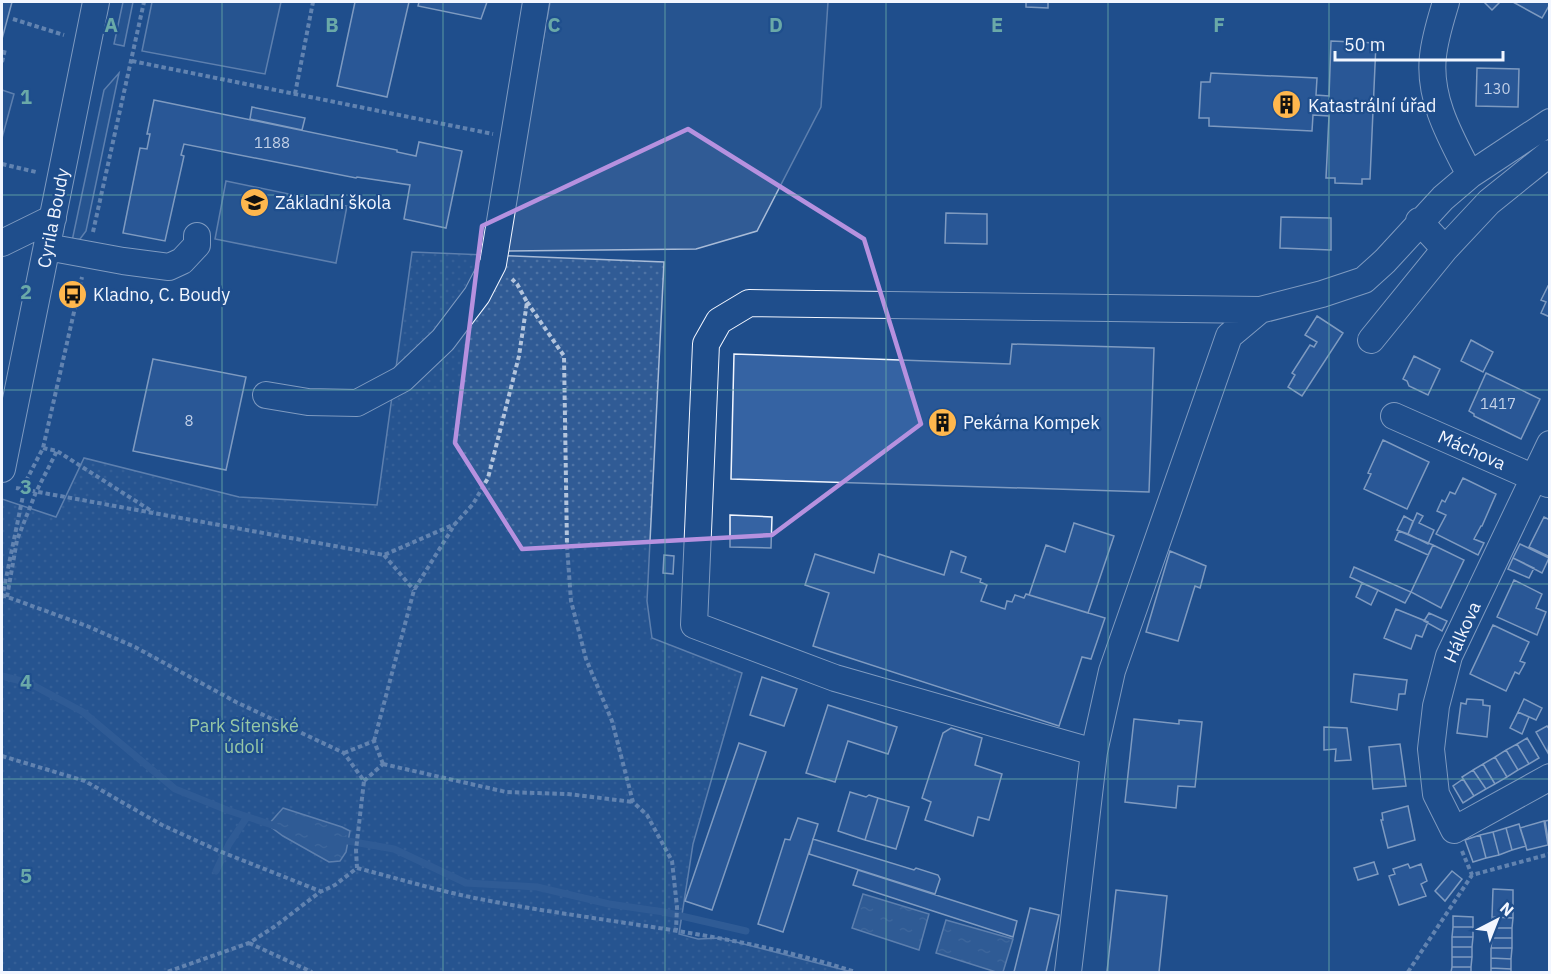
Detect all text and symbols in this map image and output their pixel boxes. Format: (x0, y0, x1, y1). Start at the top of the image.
text: A (104, 11, 118, 38)
text: B (325, 11, 339, 38)
text: C (547, 11, 561, 38)
text: D (769, 11, 783, 38)
text: E (991, 11, 1003, 38)
text: F (1213, 11, 1225, 38)
scale bar (1335, 24, 1503, 62)
text: 50 m (1344, 33, 1386, 56)
house number: 130 (1483, 79, 1511, 98)
text: 1 (20, 83, 32, 110)
building icon: Katastrální úřad (1271, 89, 1303, 121)
place label: Katastrální úřad (1308, 94, 1436, 117)
house number: 1188 (254, 133, 290, 152)
street label: Cyrila Boudy (32, 166, 74, 270)
school or university icon: Základní škola (238, 186, 270, 218)
place label: Základní škola (275, 191, 391, 214)
text: 2 (20, 278, 32, 305)
bus stop icon: Kladno, C. Boudy (56, 278, 88, 310)
place label: Kladno, C. Boudy (93, 283, 230, 306)
house number: 1417 (1480, 394, 1516, 413)
building icon: Pekárna Kompek (926, 406, 958, 438)
house number: 8 (184, 411, 194, 430)
place label: Pekárna Kompek (963, 411, 1100, 434)
street label: Máchova (1435, 425, 1510, 475)
text: 3 (20, 473, 32, 500)
street label: Hálkova (1438, 597, 1486, 666)
text: 4 (20, 668, 32, 695)
park label: Park Sítenské údolí (189, 714, 299, 758)
text: 5 (20, 862, 32, 889)
north arrow (1467, 890, 1527, 950)
text: N (1496, 898, 1518, 920)

